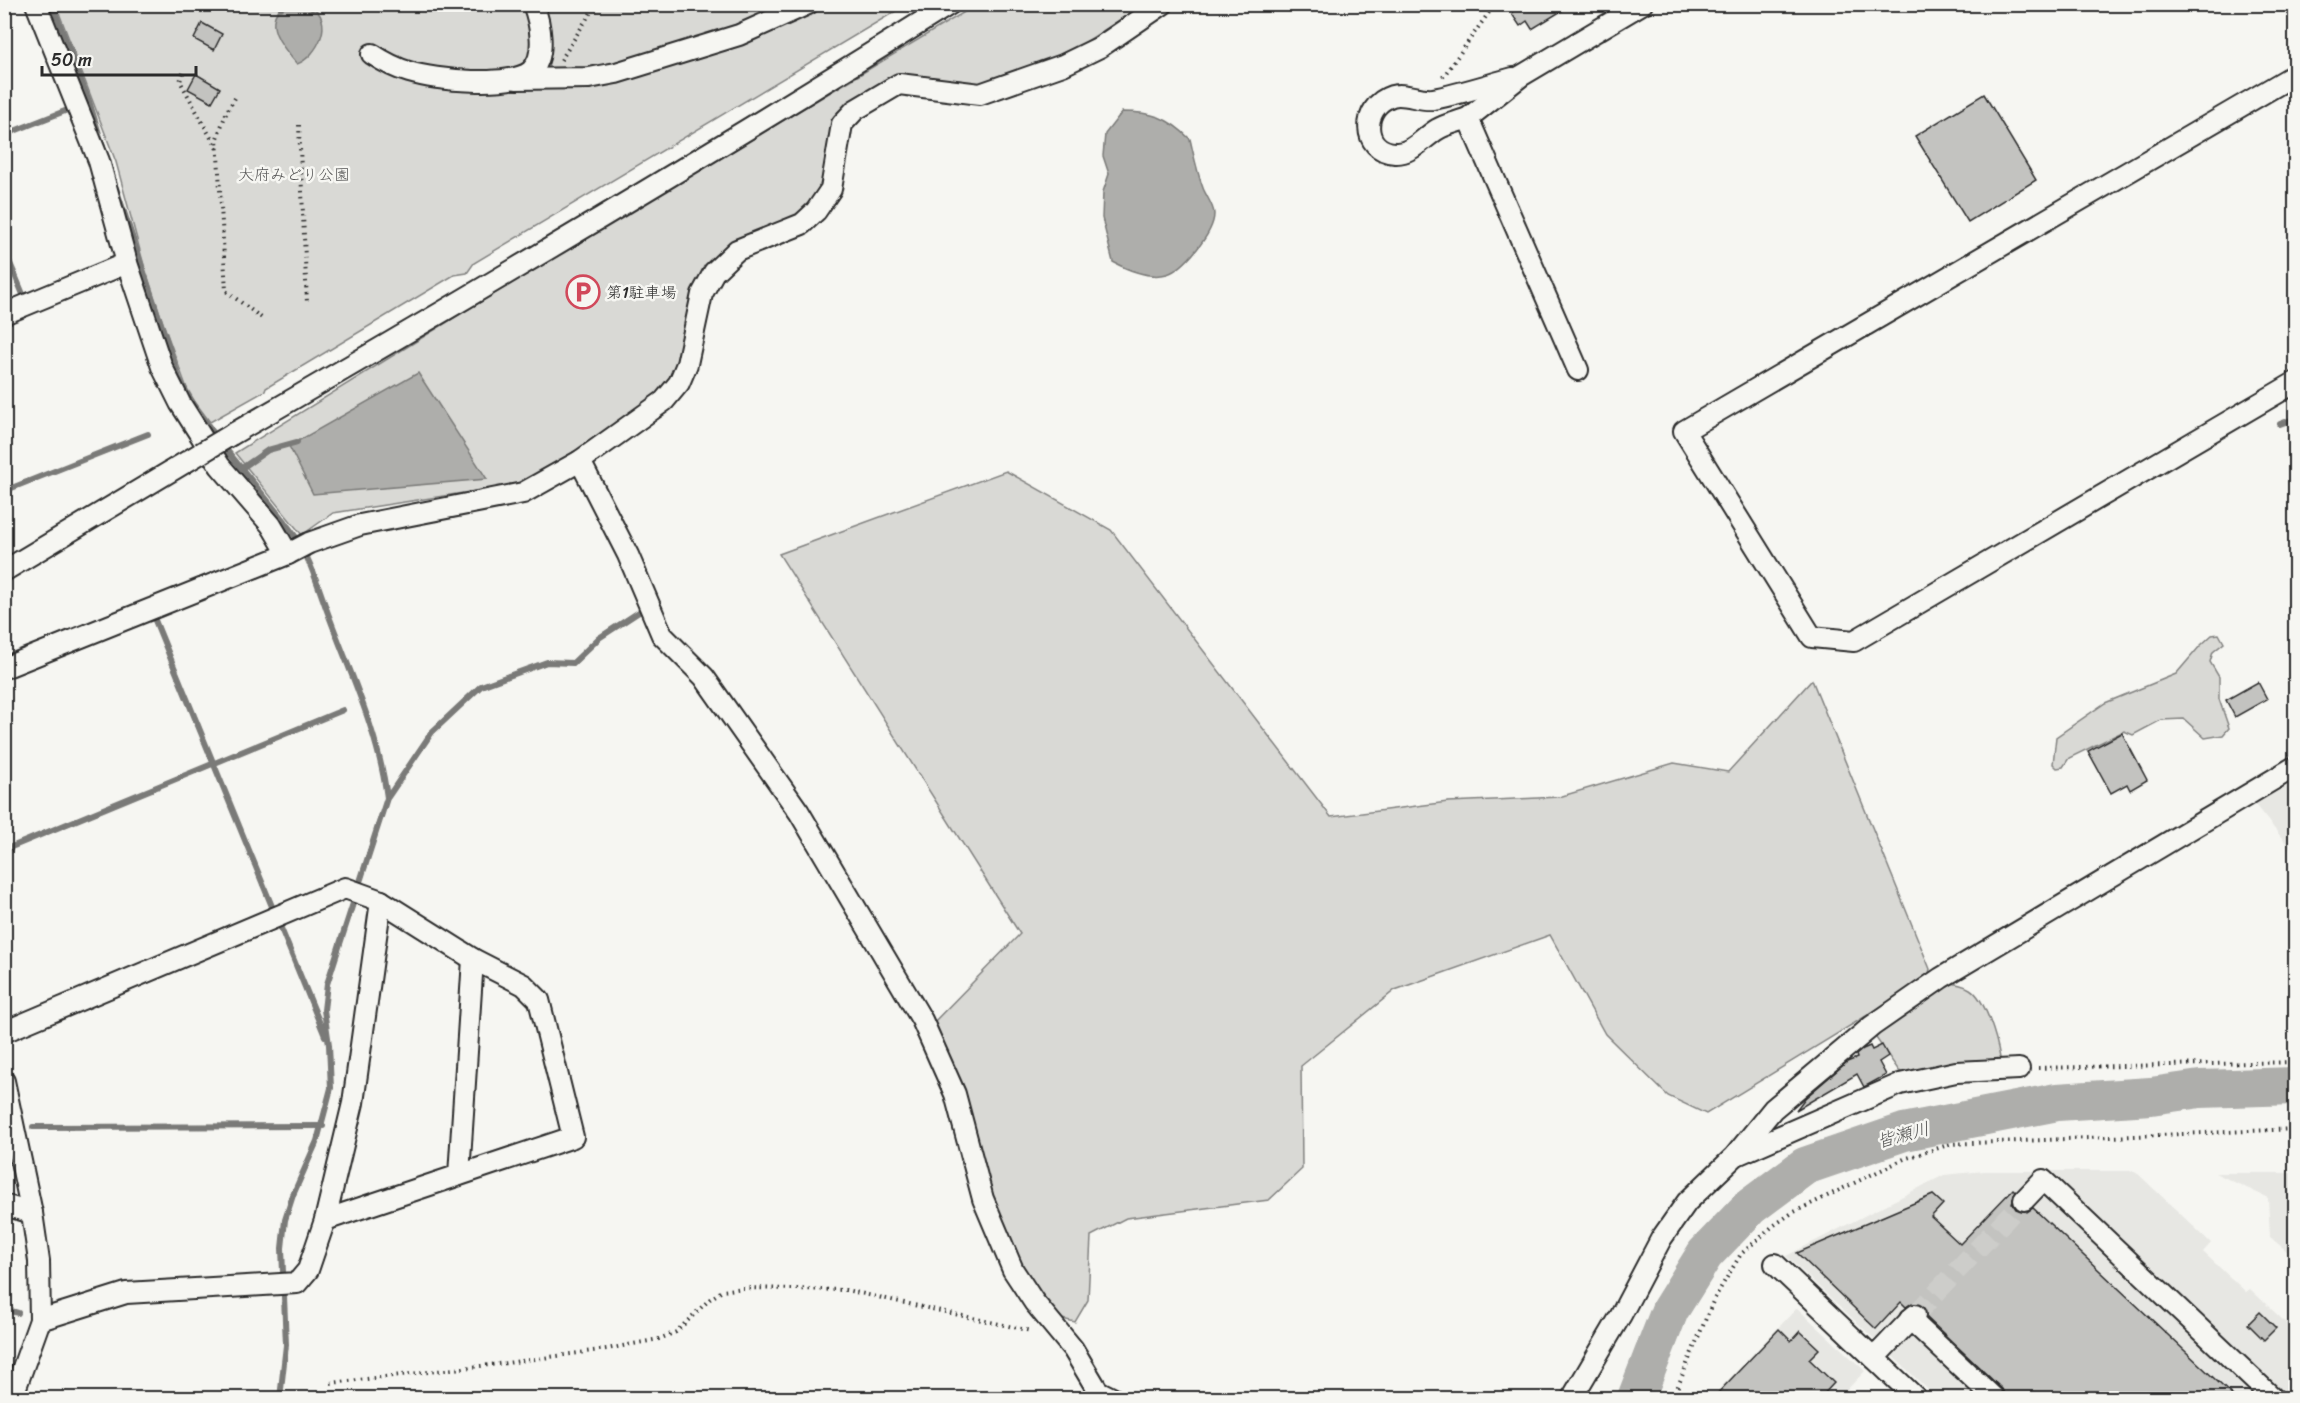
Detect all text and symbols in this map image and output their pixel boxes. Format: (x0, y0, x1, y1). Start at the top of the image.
scale bar (42, 39, 196, 77)
text: 50 m (51, 44, 92, 76)
park label: 大府みどり公園 (238, 160, 350, 189)
parking icon: 第1駐車場 (565, 274, 601, 310)
place label: 第1駐車場 (606, 278, 677, 307)
water label: 皆瀬川 (1873, 1113, 1933, 1157)

